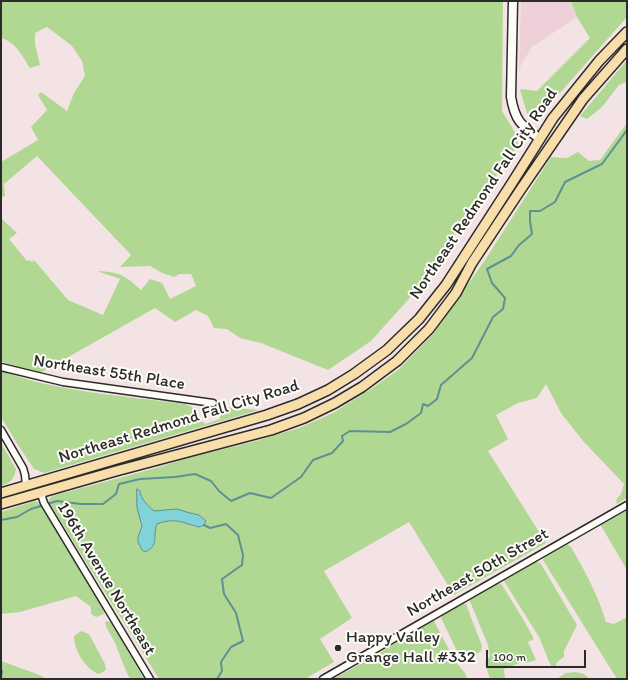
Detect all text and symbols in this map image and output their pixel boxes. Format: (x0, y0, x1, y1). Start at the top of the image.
street label: Northeast Redmond Fall City Road (406, 85, 562, 303)
street label: Northeast 55th Place (32, 351, 186, 395)
street label: Northeast Redmond Fall City Road (56, 376, 302, 468)
street label: 196th Avenue Northeast (52, 499, 160, 659)
street label: Northeast 50th Street (404, 524, 552, 622)
place label: Happy Valley Grange Hall #332 (346, 628, 476, 668)
scale bar (488, 642, 588, 668)
marker: Happy Valley Grange Hall #332 (333, 643, 343, 653)
text: 100 m (493, 650, 526, 664)

